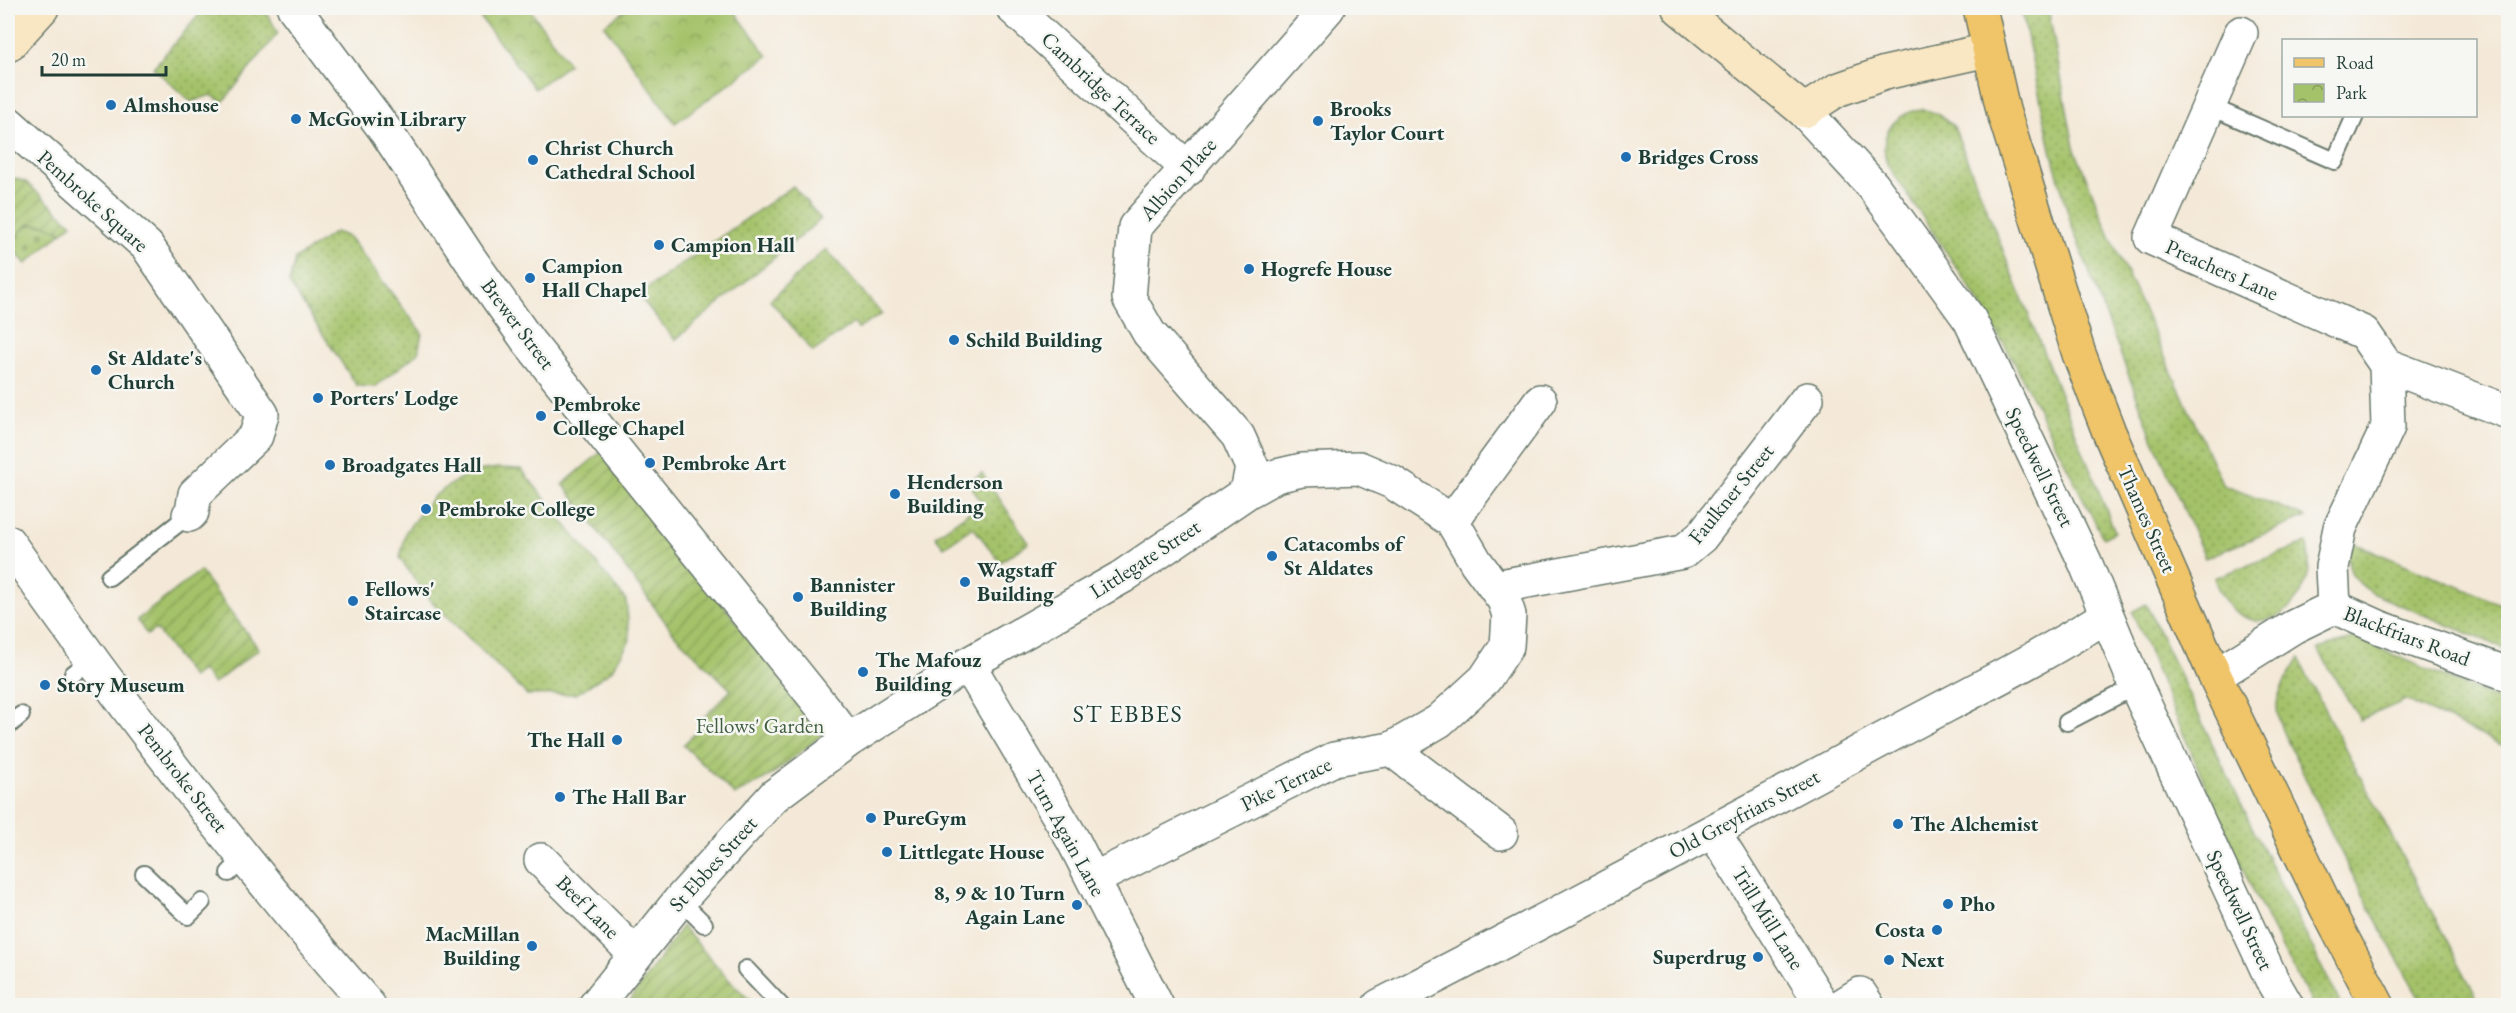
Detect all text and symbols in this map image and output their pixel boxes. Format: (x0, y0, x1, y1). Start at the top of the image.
street label: Cambridge Terrace (1036, 25, 1167, 150)
scale bar (42, 39, 166, 77)
legend (2282, 39, 2477, 117)
text: 20 m (51, 48, 86, 71)
text: Road (2336, 51, 2375, 74)
text: Park (2336, 81, 2367, 104)
place label: Almshouse (122, 91, 219, 118)
place label: Brooks Taylor Court (1330, 95, 1444, 146)
marker: Almshouse (104, 98, 118, 112)
place label: McGowin Library (308, 105, 467, 132)
marker: McGowin Library (289, 112, 303, 126)
marker: Brooks Taylor Court (1311, 114, 1325, 128)
street label: Albion Place (1133, 132, 1222, 227)
place label: Christ Church Cathedral School (545, 134, 695, 185)
place label: Bridges Cross (1638, 143, 1758, 170)
street label: Pembroke Square (32, 144, 155, 258)
marker: Bridges Cross (1619, 150, 1633, 164)
marker: Christ Church Cathedral School (526, 153, 540, 167)
place label: Campion Hall (671, 231, 795, 258)
street label: Preachers Lane (2162, 233, 2283, 306)
marker: Campion Hall (652, 238, 666, 252)
place label: Campion Hall Chapel (542, 252, 647, 303)
place label: Hogrefe House (1261, 255, 1392, 282)
marker: Hogrefe House (1242, 262, 1256, 276)
marker: Campion Hall Chapel (523, 271, 537, 285)
street label: Brewer Street (475, 273, 562, 375)
place label: Schild Building (966, 326, 1103, 353)
marker: Schild Building (947, 333, 961, 347)
place label: St Aldate's Church (108, 344, 202, 395)
marker: St Aldate's Church (89, 363, 103, 377)
place label: Porters' Lodge (330, 384, 458, 411)
place label: Pembroke College Chapel (553, 390, 685, 441)
marker: Porters' Lodge (311, 391, 325, 405)
street label: Speedwell Street (2000, 403, 2081, 531)
marker: Pembroke College Chapel (534, 409, 548, 423)
street label: Faulkner Street (1682, 438, 1779, 549)
place label: Pembroke Art (662, 449, 786, 476)
place label: Broadgates Hall (342, 451, 482, 478)
marker: Pembroke Art (643, 456, 657, 470)
marker: Broadgates Hall (323, 458, 337, 472)
street label: Thames Street (2112, 461, 2183, 577)
place label: Henderson Building (907, 468, 1003, 519)
marker: Henderson Building (888, 487, 902, 501)
place label: Pembroke College (438, 495, 595, 522)
marker: Pembroke College (419, 502, 433, 516)
street label: Littlegate Street (1084, 513, 1205, 604)
place label: Catacombs of St Aldates (1284, 530, 1405, 581)
marker: Catacombs of St Aldates (1265, 549, 1279, 563)
place label: Wagstaff Building (977, 556, 1057, 607)
place label: Bannister Building (810, 571, 896, 622)
place label: Fellows' Staircase (365, 575, 441, 626)
marker: Wagstaff Building (958, 575, 972, 589)
marker: Bannister Building (791, 590, 805, 604)
marker: Fellows' Staircase (346, 594, 360, 608)
street label: Blackfriars Road (2340, 599, 2475, 672)
place label: The Mafouz Building (875, 646, 981, 697)
marker: The Mafouz Building (856, 665, 870, 679)
place label: Story Museum (57, 671, 185, 698)
marker: Story Museum (38, 678, 52, 692)
district label: ST EBBES (1073, 698, 1183, 729)
park label: Fellows' Garden (696, 712, 824, 739)
street label: Pembroke Street (132, 718, 235, 838)
place label: The Hall (527, 726, 605, 753)
marker: The Hall (610, 733, 624, 747)
street label: Pike Terrace (1236, 750, 1336, 817)
street label: Old Greyfriars Street (1664, 762, 1824, 865)
street label: Turn Again Lane (1021, 765, 1112, 900)
place label: The Hall Bar (572, 783, 686, 810)
marker: The Hall Bar (553, 790, 567, 804)
place label: PureGym (883, 804, 967, 831)
street label: St Ebbes Street (663, 810, 763, 917)
place label: The Alchemist (1910, 810, 2038, 837)
marker: PureGym (864, 811, 878, 825)
marker: The Alchemist (1891, 817, 1905, 831)
place label: Littlegate House (899, 838, 1044, 865)
marker: Littlegate House (880, 845, 894, 859)
street label: Speedwell Street (2201, 845, 2280, 975)
street label: Trill Mill Lane (1726, 861, 1811, 974)
street label: Beef Lane (551, 869, 626, 944)
place label: 8, 9 & 10 Turn Again Lane (933, 879, 1065, 930)
place label: Pho (1960, 890, 1995, 917)
marker: Pho (1941, 897, 1955, 911)
marker: 8, 9 & 10 Turn Again Lane (1070, 898, 1084, 912)
place label: Costa (1875, 916, 1926, 943)
place label: MacMillan Building (425, 920, 520, 971)
marker: Costa (1930, 923, 1944, 937)
marker: MacMillan Building (525, 939, 539, 953)
place label: Superdrug (1653, 943, 1746, 970)
place label: Next (1901, 946, 1945, 973)
marker: Superdrug (1751, 950, 1765, 964)
marker: Next (1882, 953, 1896, 967)

